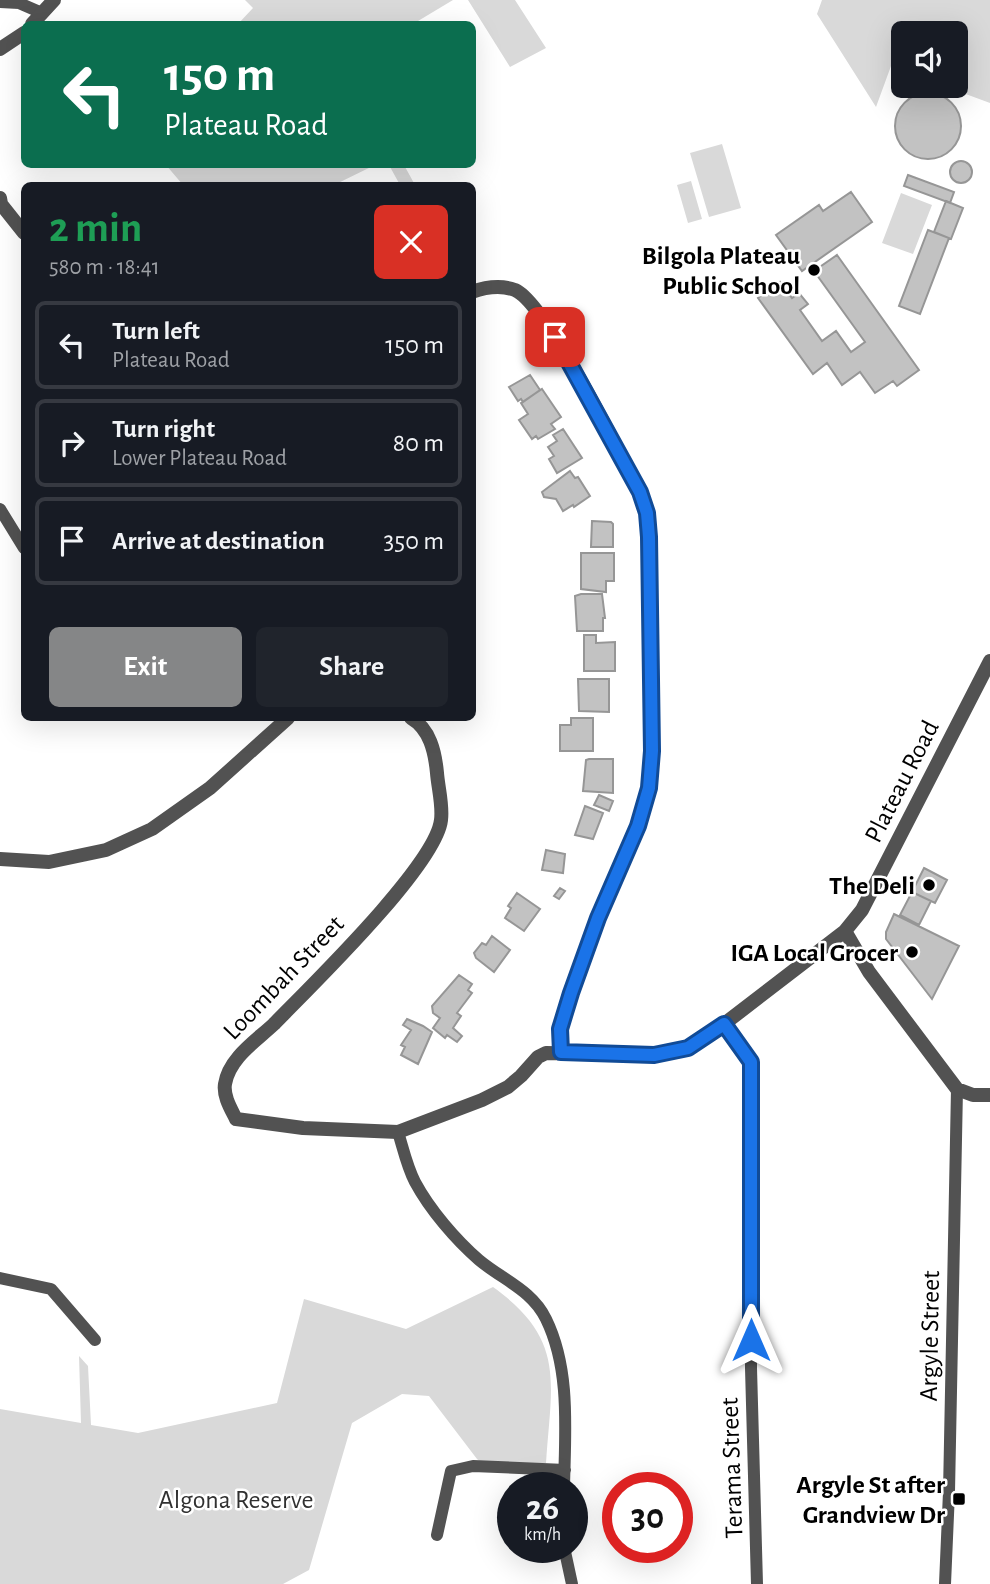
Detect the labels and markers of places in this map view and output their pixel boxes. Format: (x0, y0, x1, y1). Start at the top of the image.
place label: Bilgola Plateau Public School (642, 243, 800, 299)
marker: Bilgola Plateau Public School (806, 262, 822, 278)
pin (525, 307, 585, 367)
place label: The Deli (829, 873, 915, 899)
marker: The Deli (921, 877, 937, 893)
place label: IGA Local Grocer (731, 940, 898, 966)
marker: IGA Local Grocer (904, 944, 920, 960)
place label: Argyle St after Grandview Dr (796, 1472, 945, 1528)
marker: Argyle St after Grandview Dr (951, 1491, 967, 1507)

